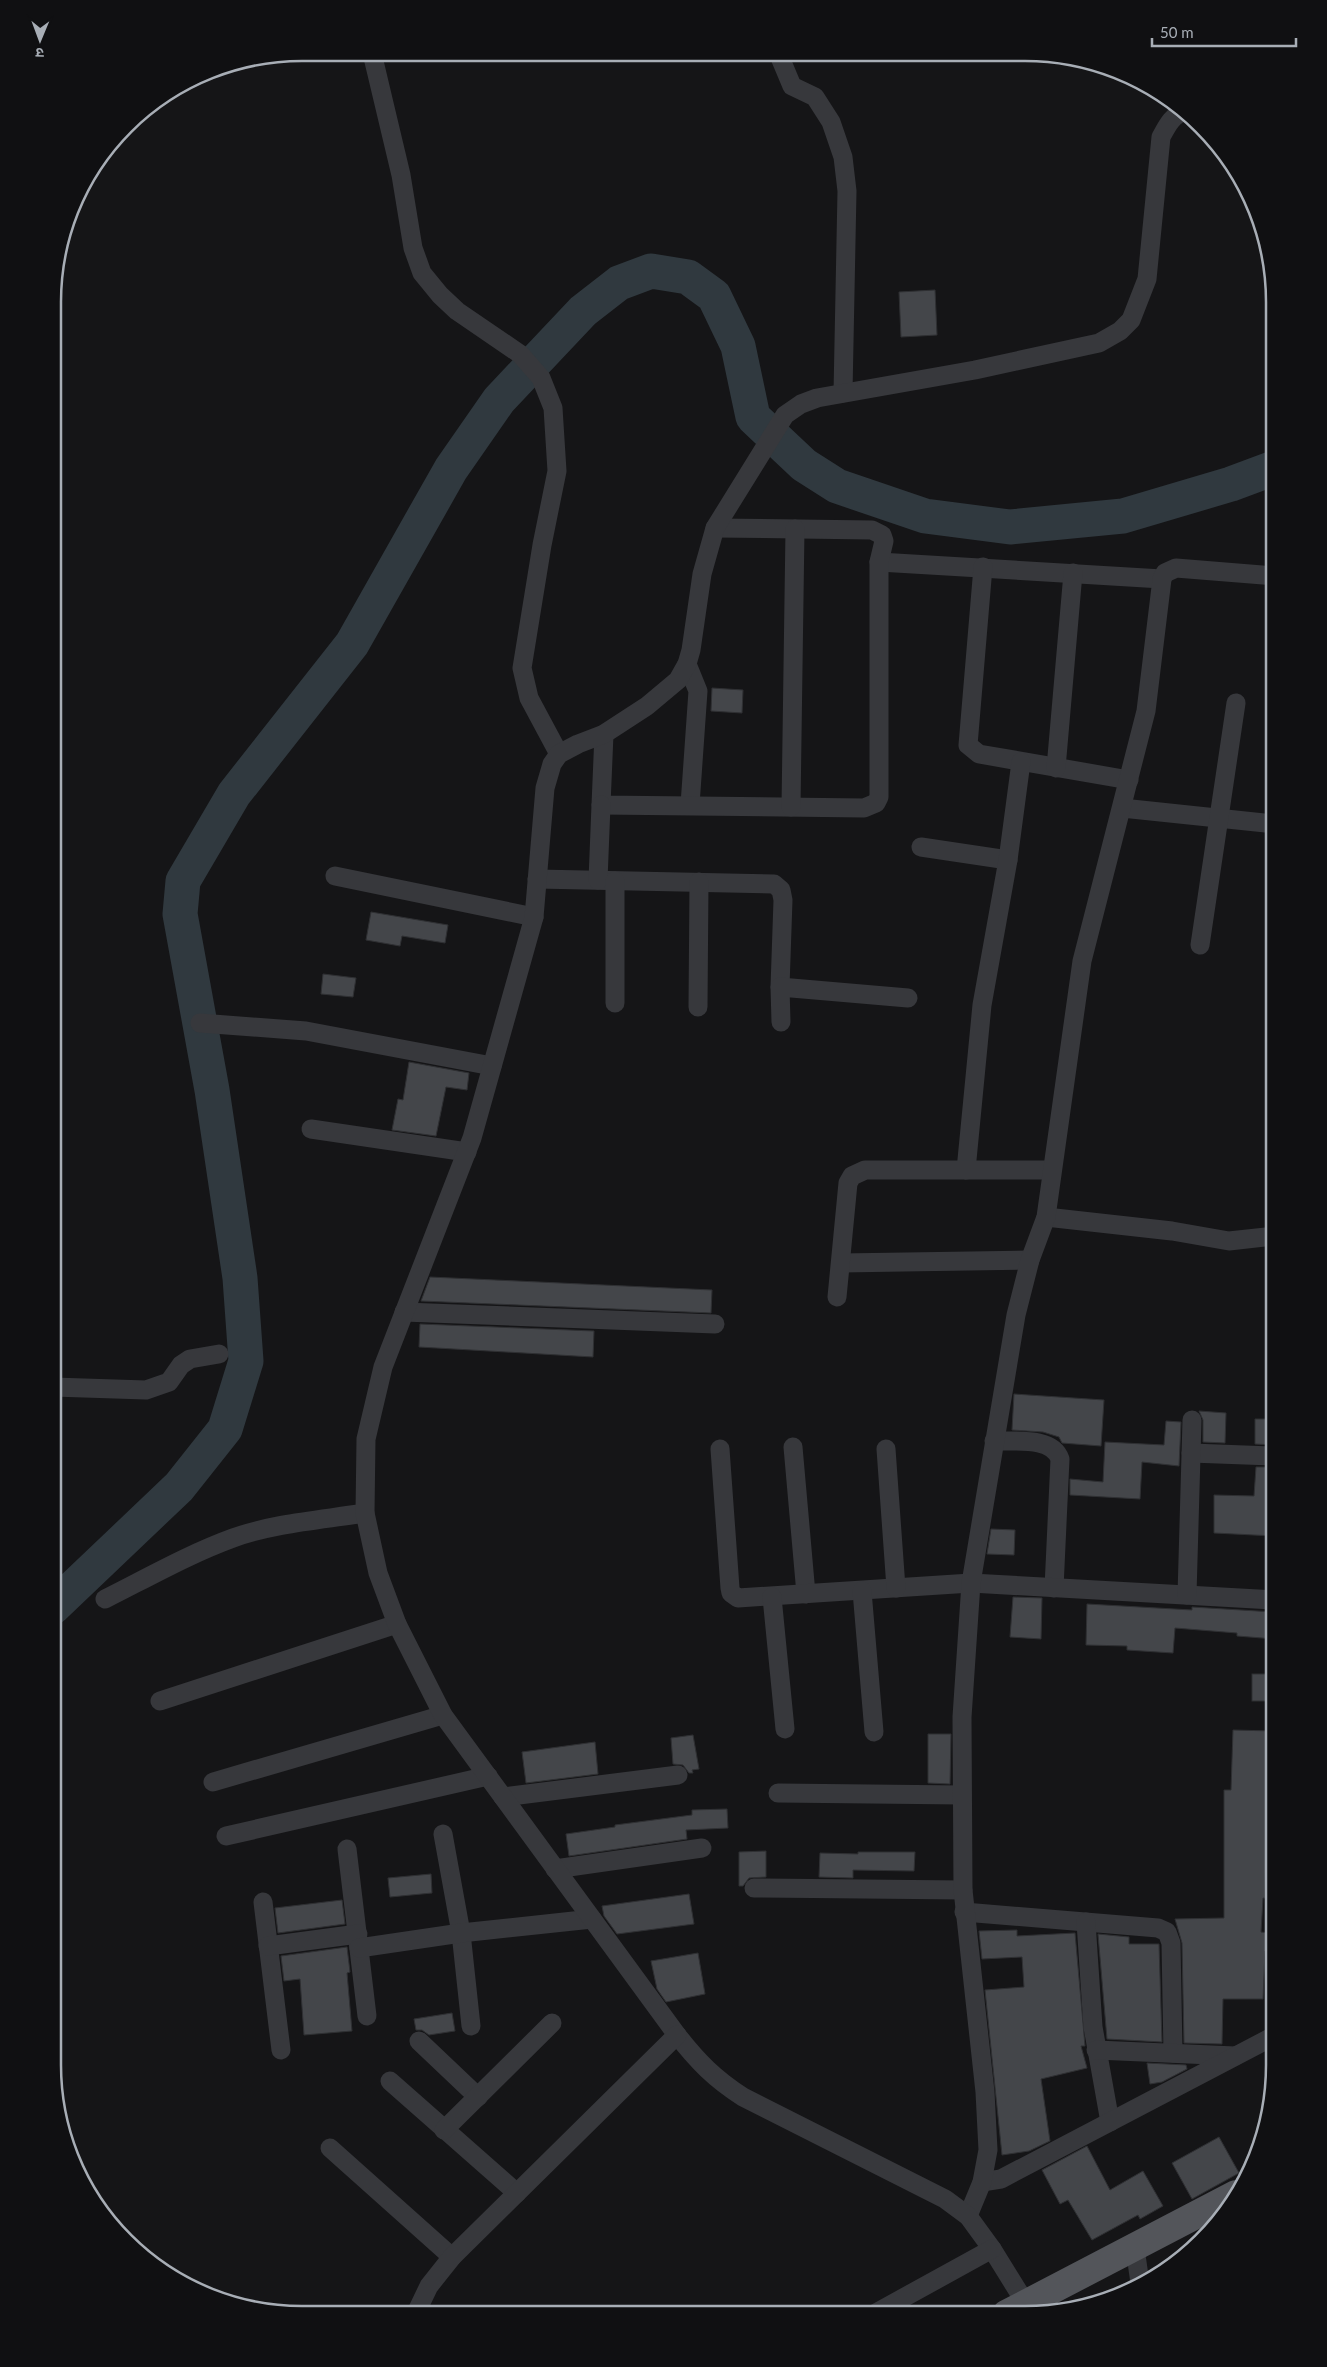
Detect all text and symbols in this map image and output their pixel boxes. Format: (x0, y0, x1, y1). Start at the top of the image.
north arrow (15, 15, 65, 65)
scale bar (1152, 15, 1296, 47)
text: 50 m (1160, 23, 1194, 41)
text: उ (35, 45, 44, 62)

